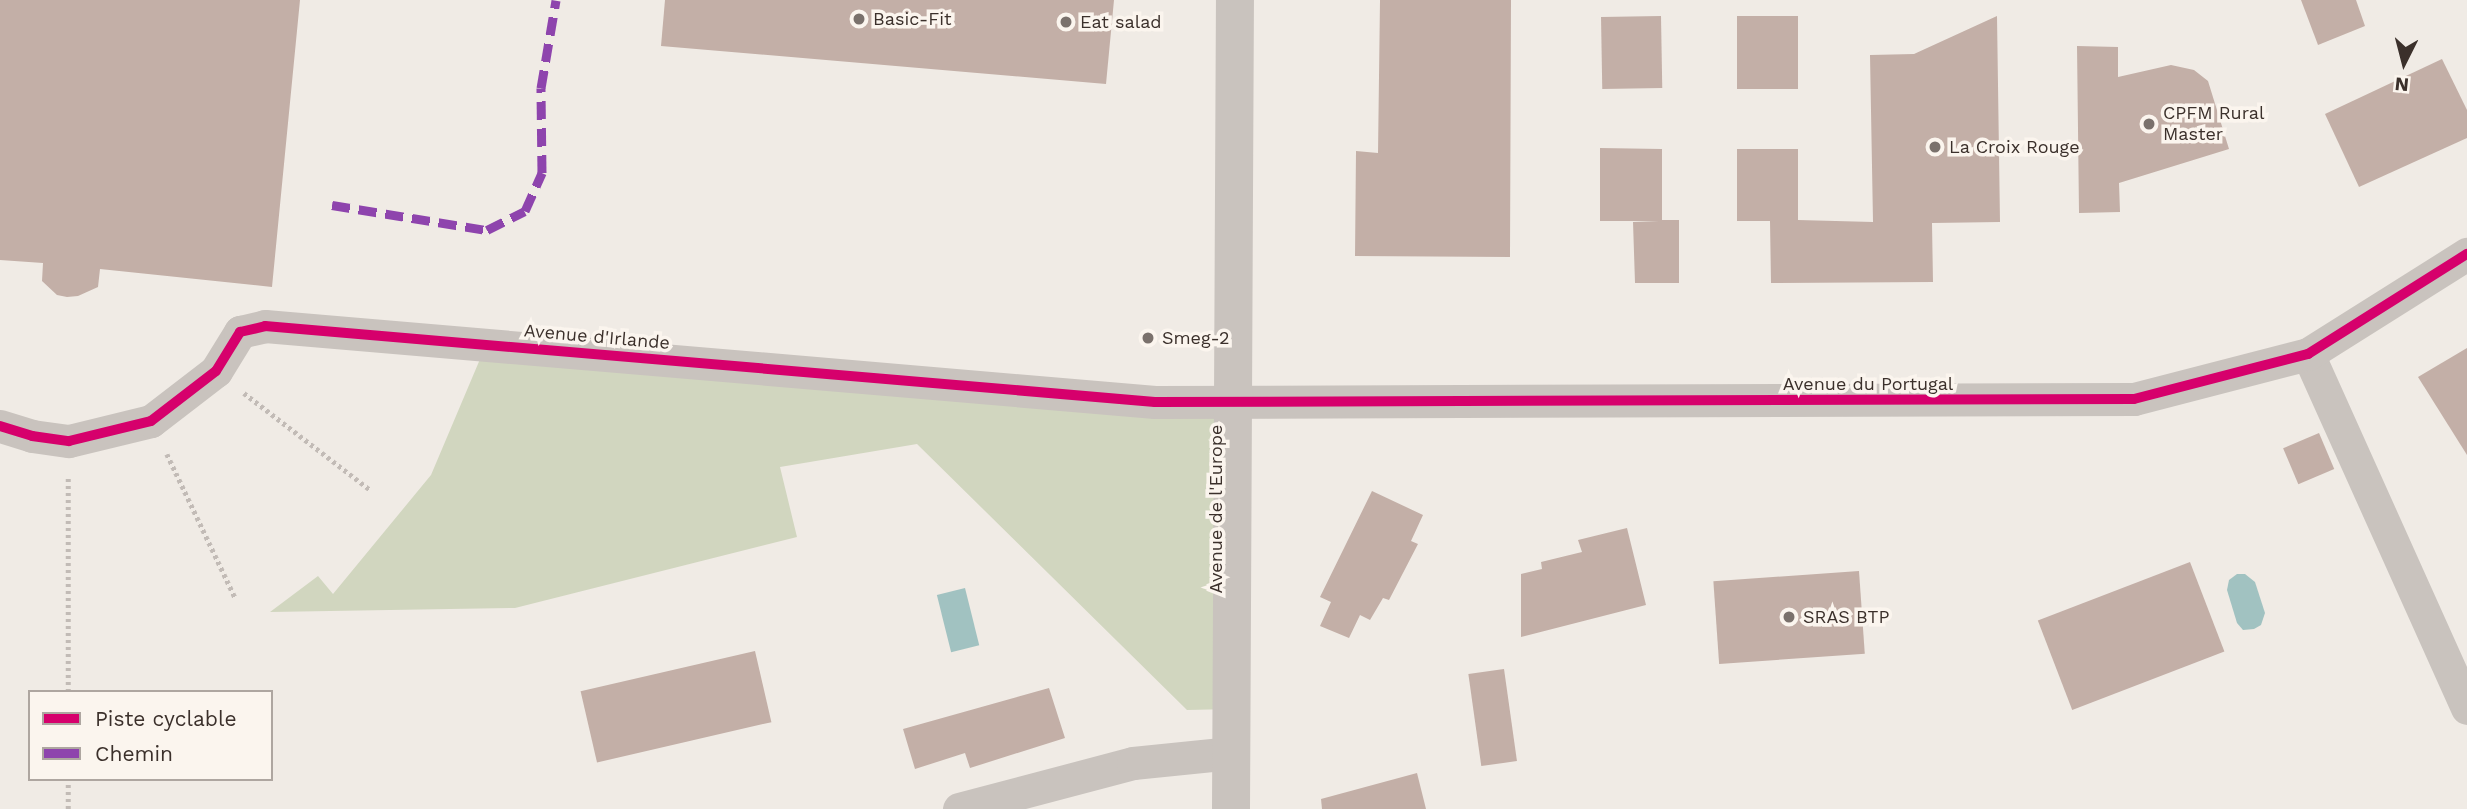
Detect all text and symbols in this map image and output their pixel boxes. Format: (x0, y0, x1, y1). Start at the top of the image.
place label: Basic-Fit (873, 8, 951, 30)
marker: Basic-Fit (851, 11, 867, 27)
place label: Eat salad (1080, 11, 1162, 33)
marker: Eat salad (1058, 14, 1074, 30)
north arrow (2369, 28, 2439, 98)
text: N (2394, 72, 2410, 97)
place label: CPFM Rural Master (2163, 103, 2264, 146)
marker: CPFM Rural Master (2141, 116, 2157, 132)
place label: La Croix Rouge (1949, 136, 2080, 158)
marker: La Croix Rouge (1927, 139, 1943, 155)
street label: Avenue d'Irlande (523, 320, 671, 354)
place label: Smeg-2 (1162, 327, 1230, 349)
marker: Smeg-2 (1140, 330, 1156, 346)
street label: Avenue du Portugal (1783, 373, 1953, 395)
street label: Avenue de l'Europe (1205, 425, 1227, 593)
place label: SRAS BTP (1803, 606, 1889, 628)
marker: SRAS BTP (1781, 609, 1797, 625)
legend (28, 690, 273, 781)
text: Piste cyclable (95, 706, 237, 731)
text: Chemin (95, 741, 173, 766)

